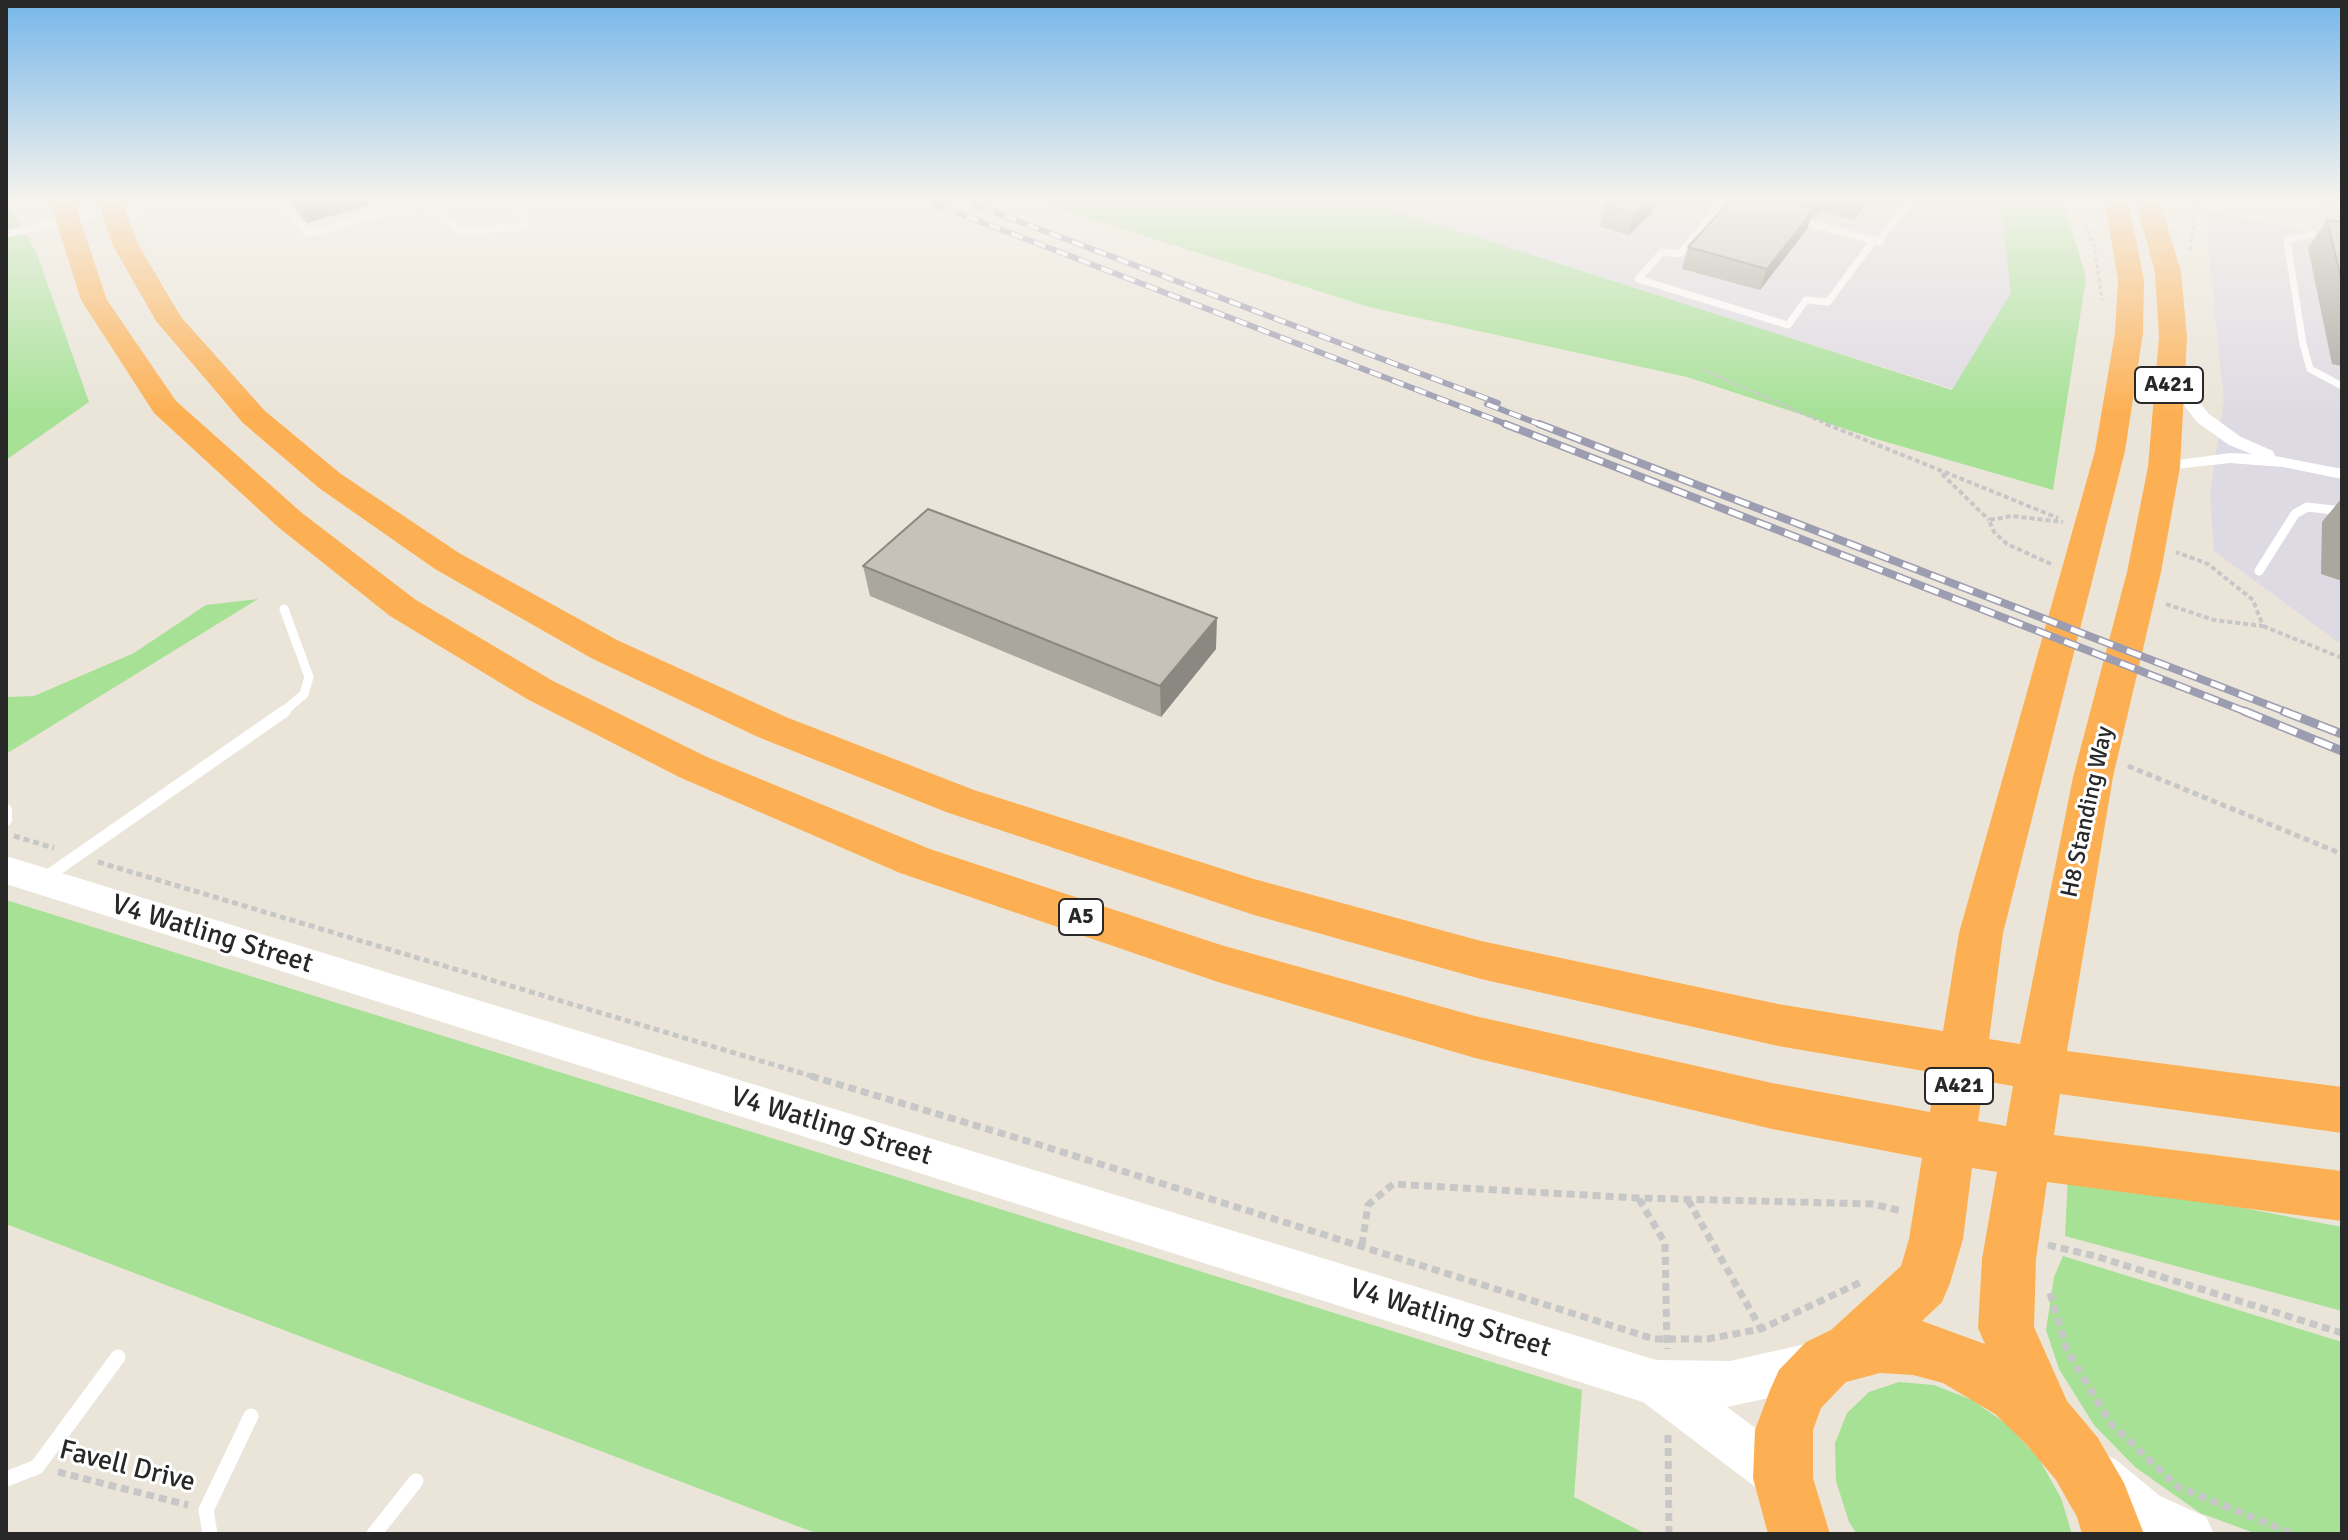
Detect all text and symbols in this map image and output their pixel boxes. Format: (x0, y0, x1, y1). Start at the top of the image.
road number: A421 (2135, 367, 2203, 403)
street label: H8 Standing Way (2056, 724, 2120, 900)
street label: V4 Watling Street (107, 888, 317, 982)
road number: A5 (1059, 899, 1103, 935)
road number: A421 (1925, 1068, 1993, 1104)
street label: V4 Watling Street (726, 1080, 936, 1174)
street label: V4 Watling Street (1345, 1272, 1555, 1366)
street label: Favell Drive (56, 1434, 198, 1500)

